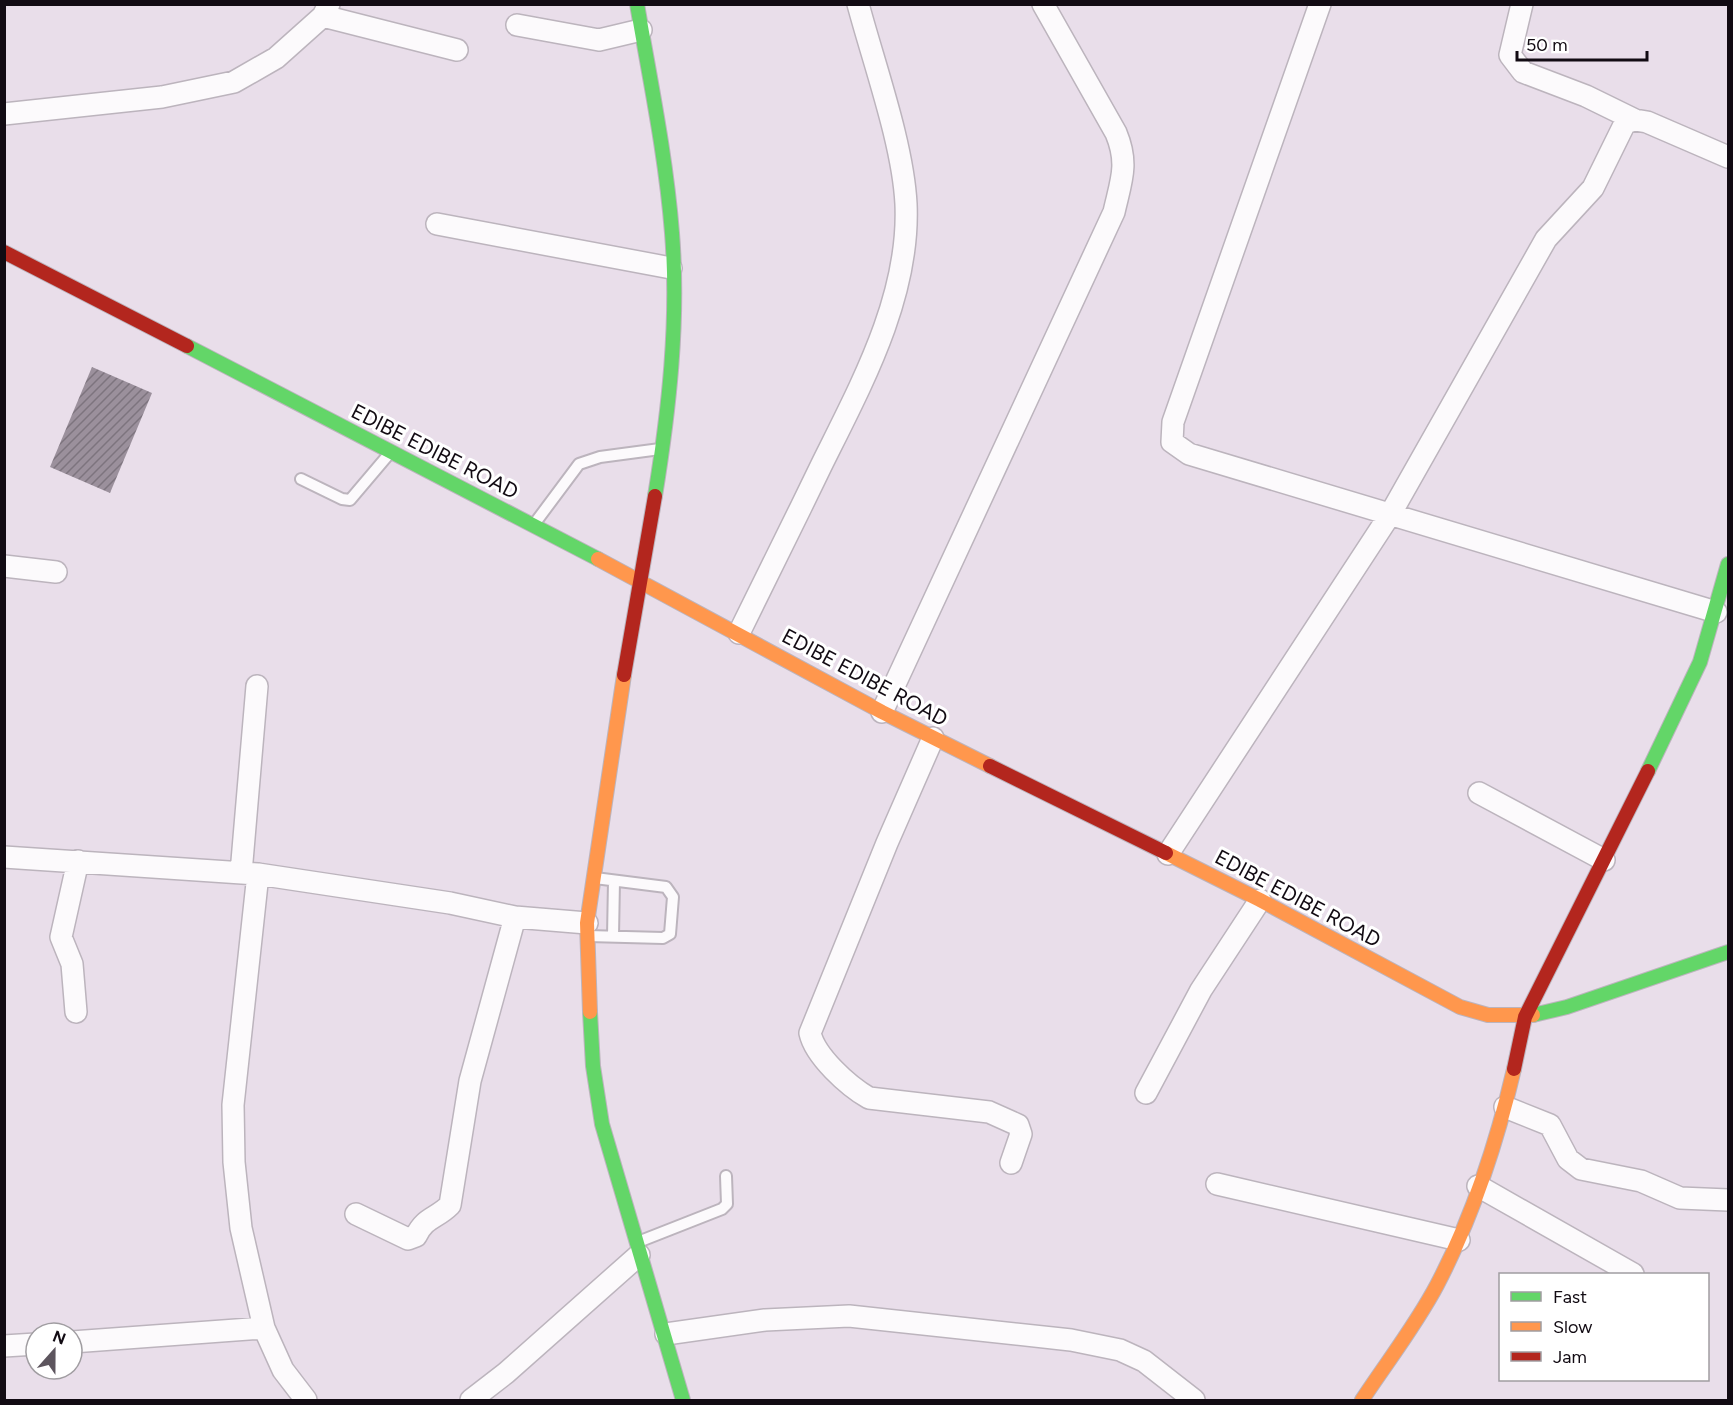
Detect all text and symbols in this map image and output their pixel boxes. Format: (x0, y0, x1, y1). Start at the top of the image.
scale bar (1517, 24, 1648, 62)
text: 50 m (1526, 34, 1568, 56)
street label: EDIBE EDIBE ROAD (347, 398, 523, 504)
street label: EDIBE EDIBE ROAD (778, 623, 952, 731)
street label: EDIBE EDIBE ROAD (1211, 844, 1385, 952)
legend (1499, 1273, 1709, 1381)
text: Fast (1553, 1286, 1587, 1308)
text: Slow (1553, 1316, 1592, 1338)
north arrow (24, 1321, 84, 1381)
text: N (50, 1326, 68, 1349)
text: Jam (1553, 1346, 1587, 1368)

